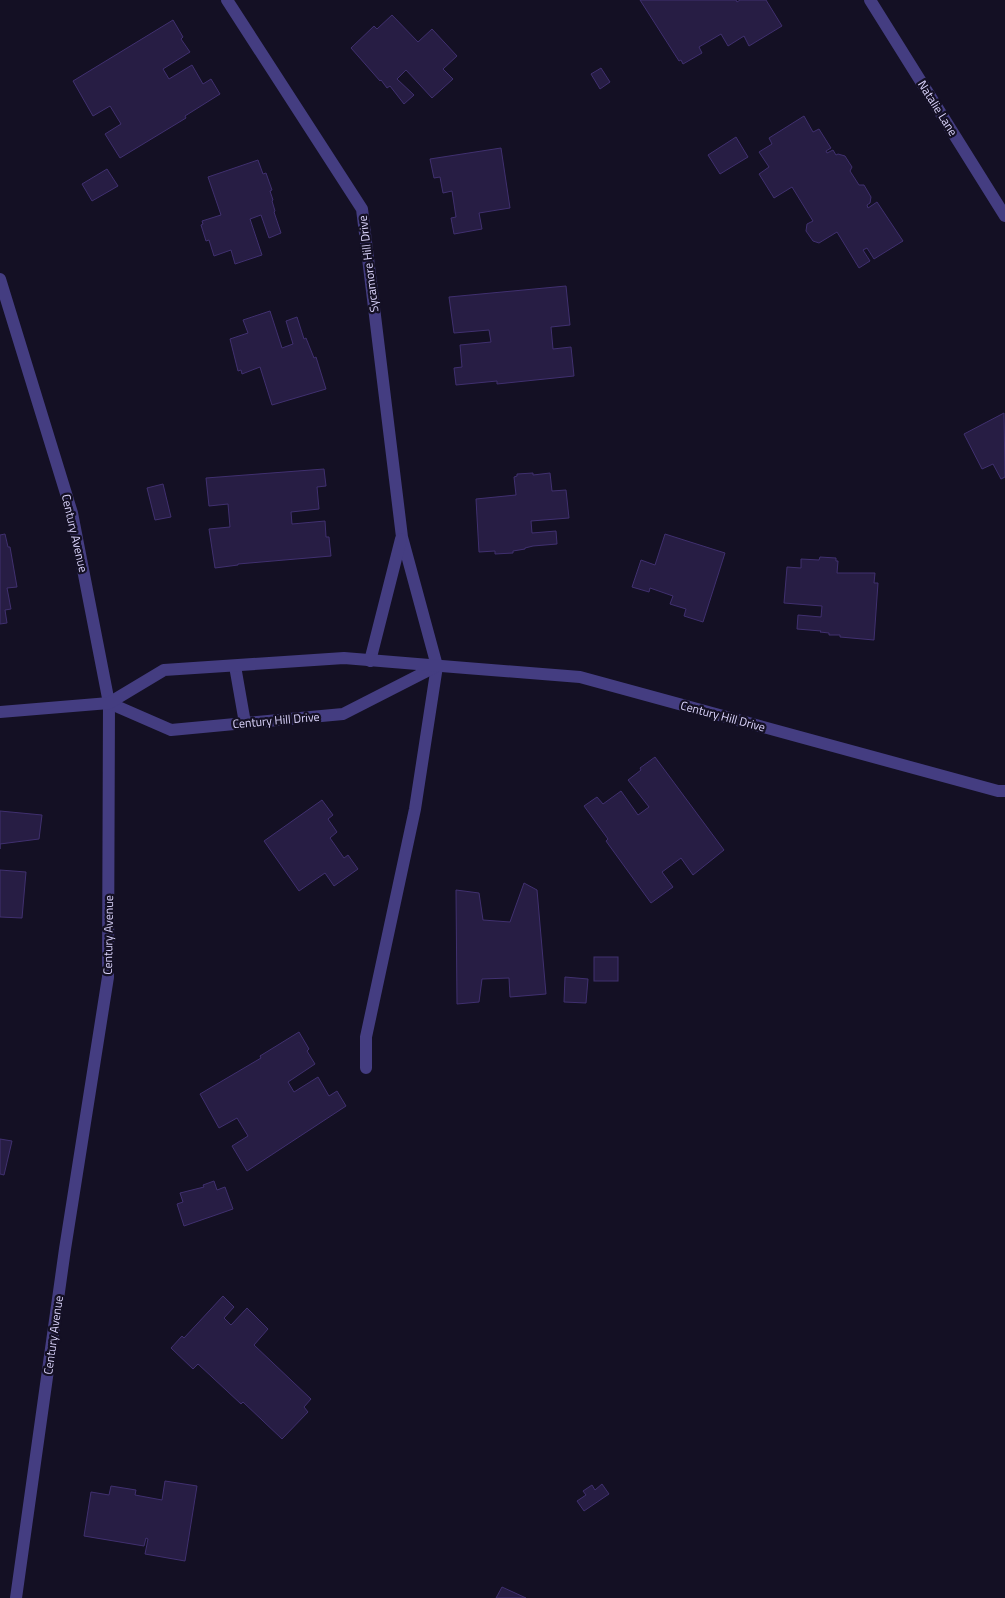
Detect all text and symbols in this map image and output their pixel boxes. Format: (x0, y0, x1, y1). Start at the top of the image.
street label: Natalie Lane (913, 76, 963, 140)
street label: Sycamore Hill Drive (353, 214, 383, 314)
street label: Century Avenue (57, 492, 93, 574)
street label: Century Hill Drive (678, 696, 768, 736)
street label: Century Hill Drive (232, 707, 320, 733)
street label: Century Avenue (98, 895, 118, 975)
street label: Century Avenue (38, 1294, 68, 1376)

